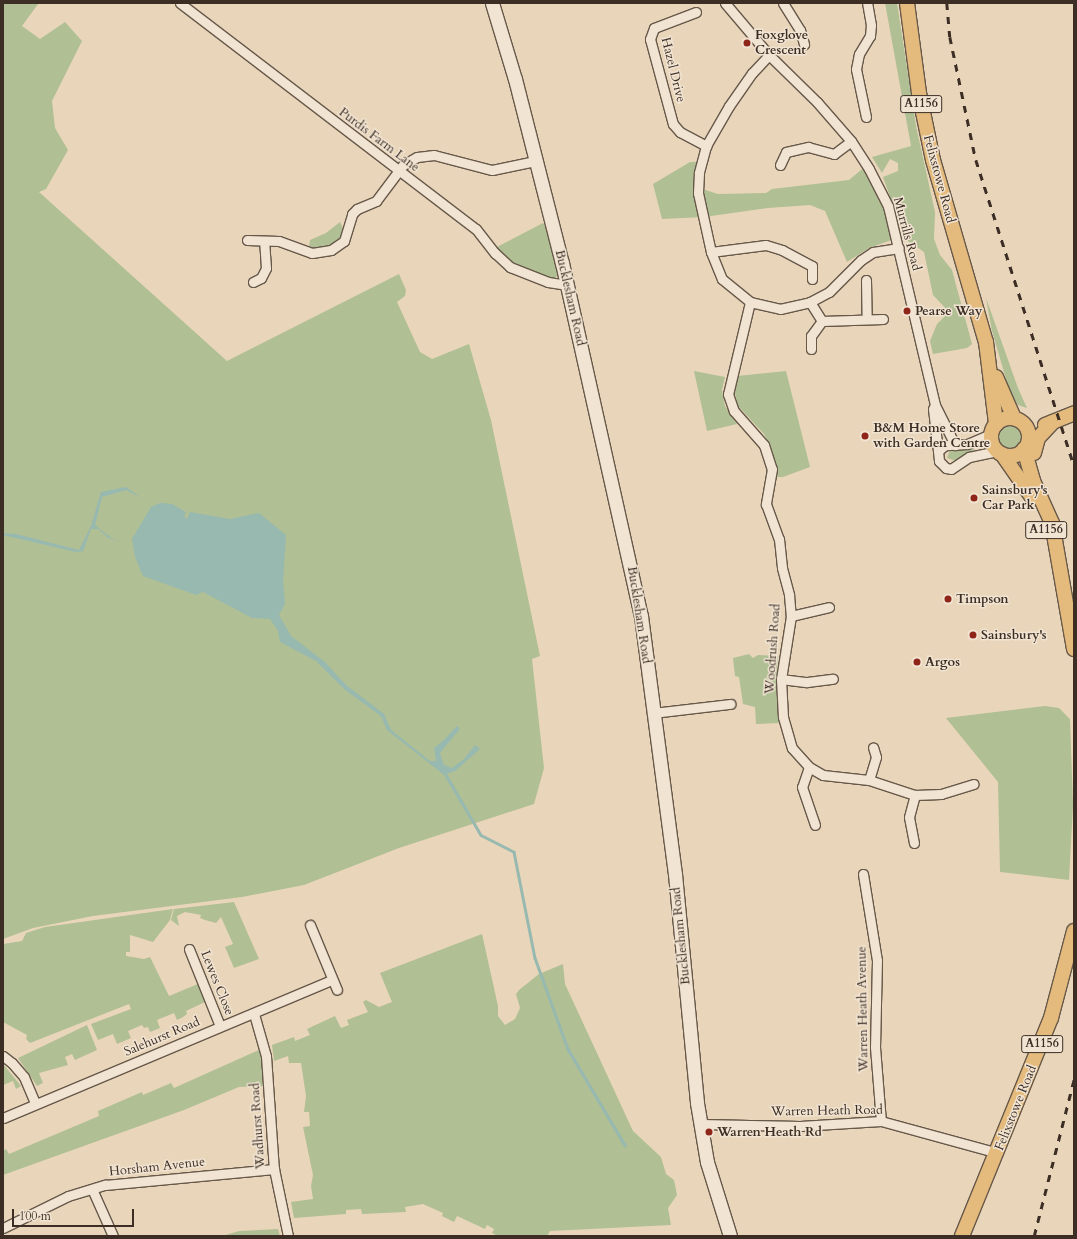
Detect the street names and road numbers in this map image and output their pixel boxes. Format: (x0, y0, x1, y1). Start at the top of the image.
street label: Hazel Drive (657, 36, 689, 104)
road number: A1156 (900, 94, 942, 114)
street label: Purdis Farm Lane (336, 105, 422, 175)
street label: Felixstowe Road (920, 133, 958, 225)
street label: Murrills Road (890, 195, 924, 273)
street label: Bucklesham Road (551, 248, 589, 348)
road number: A1156 (1025, 520, 1067, 540)
street label: Bucklesham Road (624, 565, 654, 665)
street label: Woodrush Road (762, 603, 784, 695)
street label: Bucklesham Road (668, 886, 694, 986)
street label: Warren Heath Avenue (854, 946, 872, 1072)
street label: Lewes Close (197, 948, 237, 1018)
street label: Salehurst Road (122, 1014, 202, 1060)
road number: A1156 (1021, 1034, 1063, 1054)
street label: Felixstowe Road (992, 1063, 1040, 1153)
street label: Wadhurst Road (247, 1082, 269, 1170)
street label: Warren Heath Road (771, 1102, 883, 1120)
street label: Horsham Avenue (108, 1154, 206, 1180)

